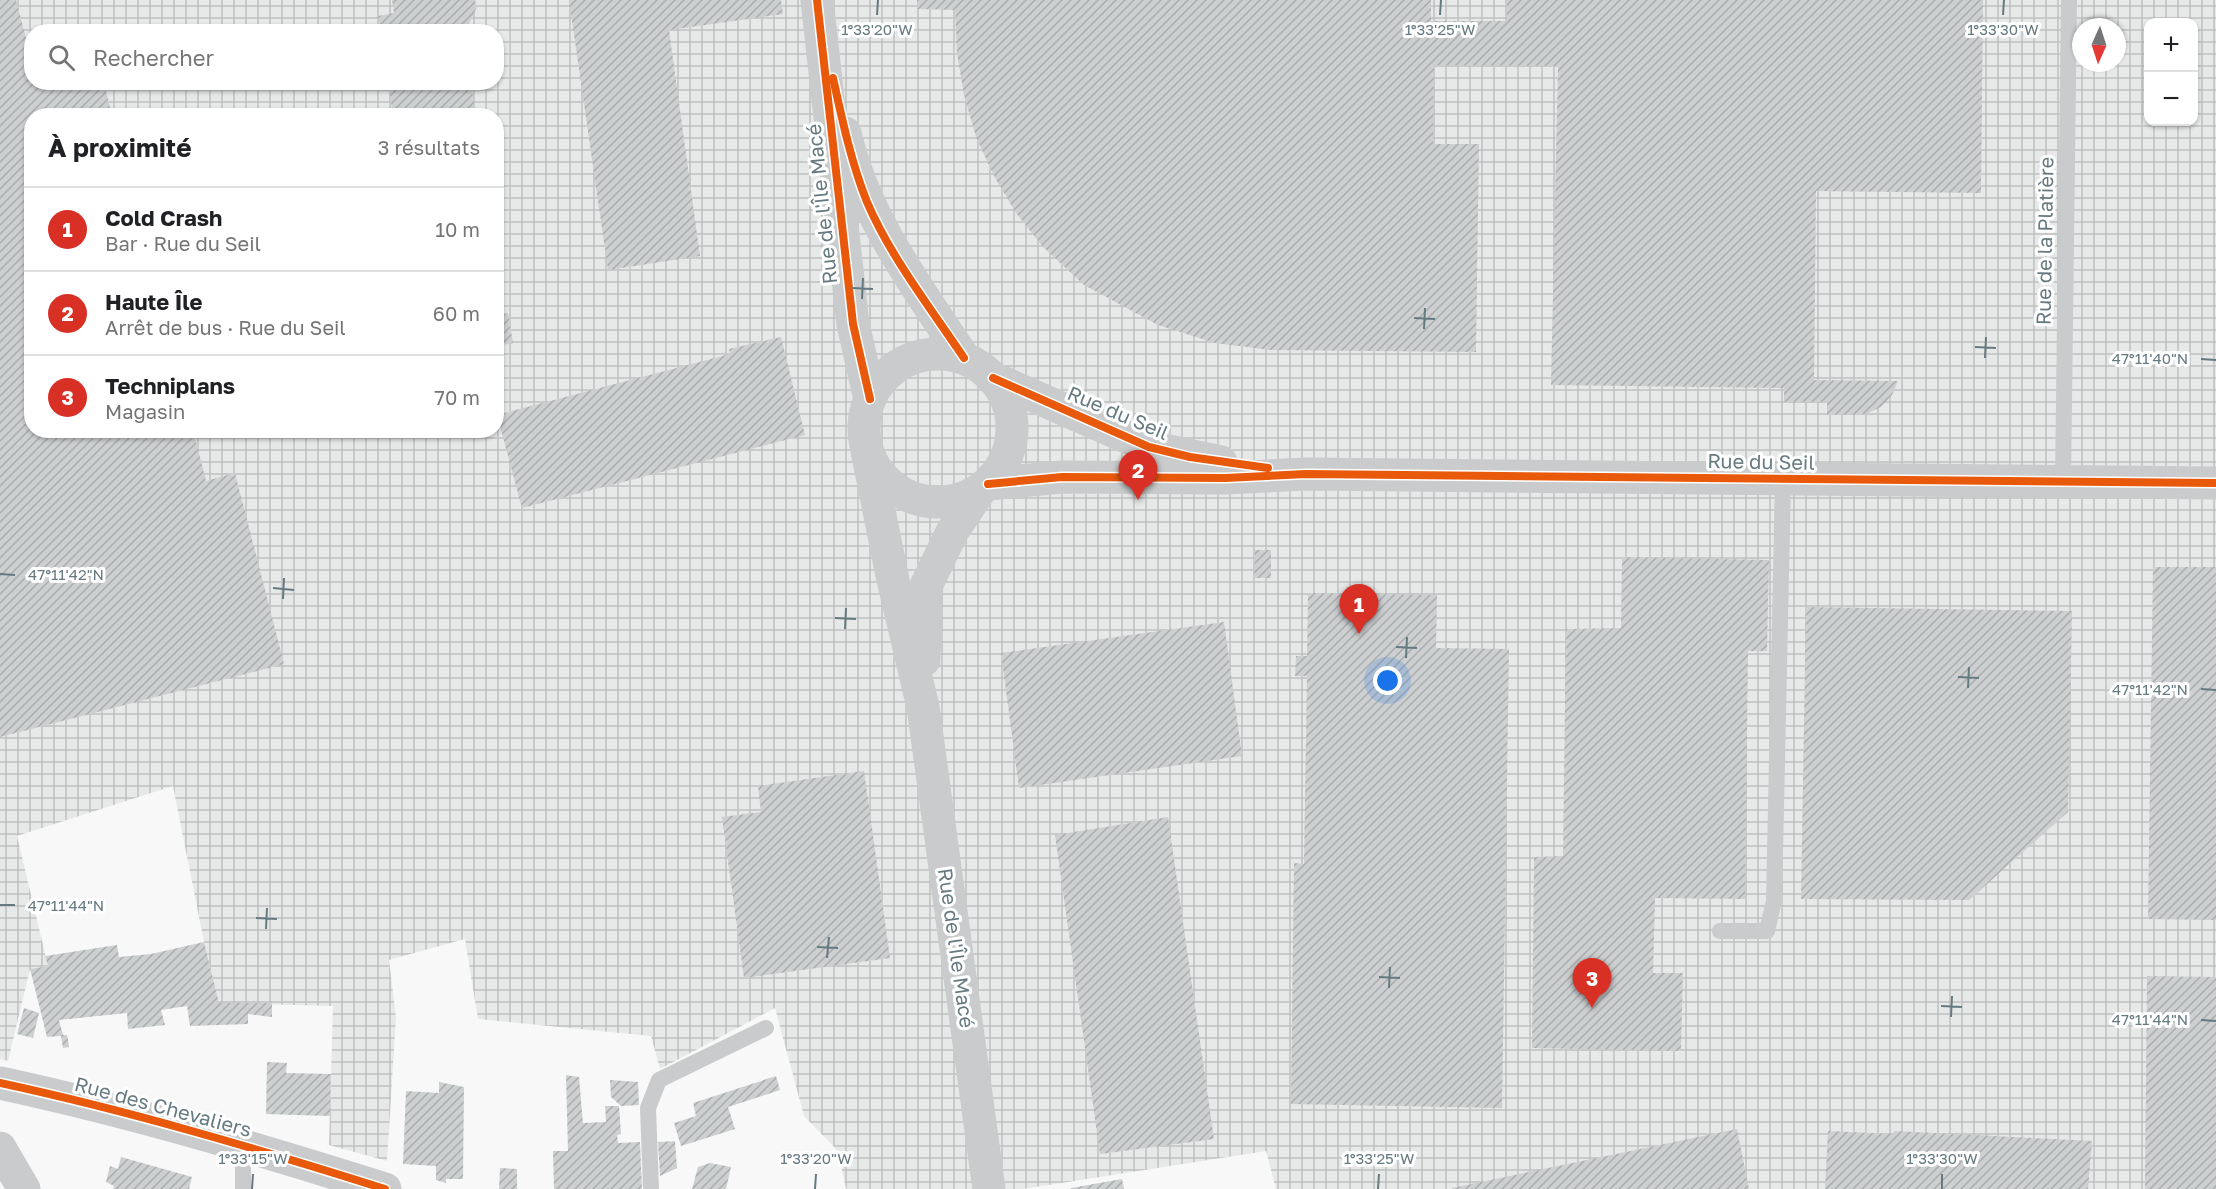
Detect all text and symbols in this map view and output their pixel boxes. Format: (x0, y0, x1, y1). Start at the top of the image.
north arrow (2072, 18, 2126, 72)
map controls (2144, 18, 2198, 126)
button: + (2144, 18, 2198, 72)
text: 1°33'20"W (841, 20, 913, 38)
text: 1°33'25"W (1405, 20, 1475, 38)
text: 1°33'30"W (1967, 20, 2039, 38)
search box (24, 24, 504, 90)
icon: search (45, 41, 78, 74)
text: Rechercher (93, 44, 214, 71)
button: − (2144, 72, 2198, 126)
street label: Rue de l'Île Macé (801, 123, 841, 285)
text: À proximité (48, 132, 192, 163)
text: 3 résultats (378, 135, 480, 159)
street label: Rue de la Platière (2031, 157, 2057, 325)
text: Cold Crash (105, 204, 222, 231)
text: 1 (62, 217, 73, 241)
text: 10 m (435, 217, 480, 241)
text: Bar · Rue du Seil (105, 231, 261, 255)
text: Haute Île (105, 288, 203, 315)
text: 2 (61, 301, 74, 325)
text: 60 m (433, 301, 480, 325)
text: Arrêt de bus · Rue du Seil (105, 315, 346, 339)
text: 47°11'40"N (2112, 349, 2188, 367)
text: Techniplans (105, 372, 235, 399)
street label: Rue du Seil (1064, 380, 1173, 444)
text: 3 (61, 385, 74, 409)
text: 70 m (434, 385, 480, 409)
text: Magasin (105, 399, 185, 423)
street label: Rue du Seil (1707, 448, 1815, 474)
pin: 2 (1118, 450, 1158, 500)
text: 47°11'42"N (28, 565, 104, 583)
pin: 1 (1340, 584, 1378, 634)
your location (1373, 666, 1402, 695)
text: 47°11'42"N (2112, 680, 2188, 698)
street label: Rue de l'Île Macé (934, 867, 980, 1029)
text: 47°11'44"N (28, 896, 104, 914)
pin: 3 (1572, 958, 1612, 1008)
text: 47°11'44"N (2112, 1010, 2188, 1028)
street label: Rue des Chevaliers (72, 1071, 254, 1141)
text: 1°33'15"W (218, 1149, 288, 1167)
text: 1°33'20"W (780, 1149, 852, 1167)
text: 1°33'25"W (1344, 1149, 1414, 1167)
text: 1°33'30"W (1906, 1149, 1978, 1167)

